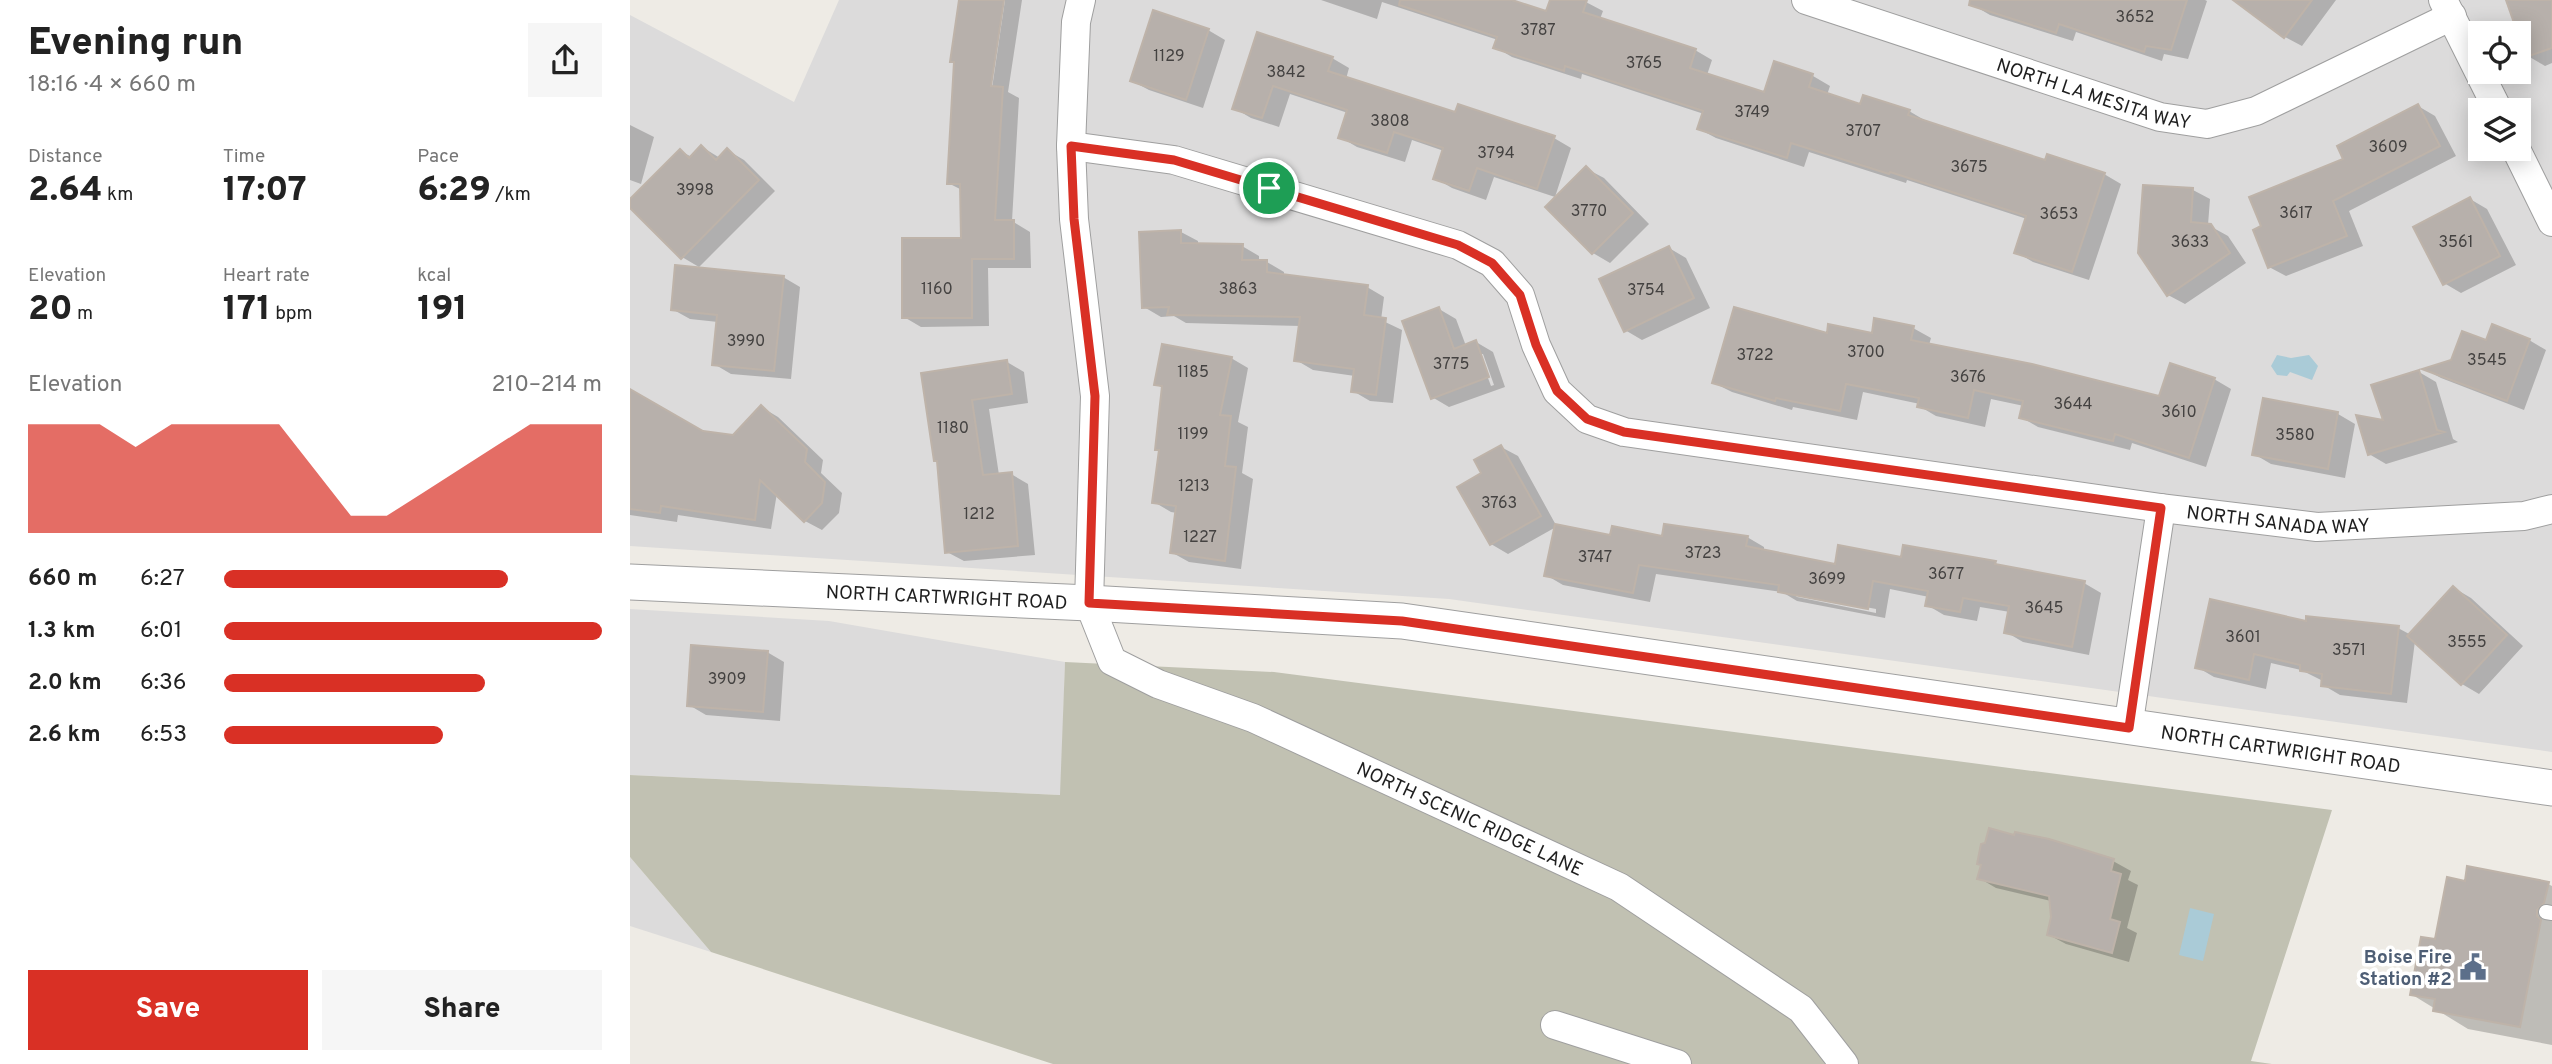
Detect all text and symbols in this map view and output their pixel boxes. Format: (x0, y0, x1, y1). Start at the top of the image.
house number: 3652 (2116, 8, 2154, 28)
text: Evening run (28, 20, 243, 69)
house number: 3787 (1520, 21, 1556, 41)
map controls (2468, 21, 2531, 161)
button: locate (2468, 21, 2531, 84)
button: share (528, 23, 602, 97)
house number: 1129 (1153, 47, 1185, 67)
house number: 3765 (1626, 54, 1662, 74)
street label: NORTH LA MESITA WAY (1993, 54, 2193, 135)
house number: 3842 (1266, 63, 1306, 83)
text: 18:16 · 4 × 660 m (28, 71, 196, 100)
button: layers (2468, 98, 2531, 161)
house number: 3749 (1734, 103, 1770, 123)
house number: 3808 (1370, 112, 1410, 132)
house number: 3707 (1845, 122, 1881, 142)
house number: 3609 (2368, 138, 2408, 158)
house number: 3794 (1477, 144, 1515, 164)
text: Distance (28, 145, 103, 169)
text: Time (223, 145, 265, 169)
text: Pace (417, 145, 459, 169)
pin (1239, 158, 1299, 218)
house number: 3675 (1950, 158, 1988, 178)
text: 2.64 (28, 169, 103, 213)
text: 17:07 (223, 169, 307, 213)
text: 6:29 (417, 169, 491, 213)
icon: arrive (1250, 169, 1288, 207)
house number: 3998 (676, 181, 714, 201)
text: km (103, 183, 133, 207)
text: /km (491, 183, 531, 207)
house number: 3770 (1571, 202, 1607, 222)
house number: 3617 (2279, 204, 2313, 224)
house number: 3653 (2040, 205, 2078, 225)
house number: 3633 (2171, 233, 2209, 253)
house number: 3561 (2438, 233, 2474, 253)
text: Elevation (28, 264, 106, 288)
text: Heart rate (223, 264, 310, 288)
text: kcal (417, 264, 451, 288)
house number: 1160 (921, 280, 953, 300)
house number: 3863 (1219, 280, 1257, 300)
house number: 3754 (1627, 281, 1665, 301)
text: 20 (28, 288, 73, 332)
text: 171 (223, 288, 271, 332)
text: 191 (417, 288, 468, 332)
text: m (73, 302, 93, 326)
text: bpm (271, 302, 313, 326)
house number: 3990 (727, 332, 765, 352)
house number: 3700 (1847, 343, 1885, 363)
house number: 3722 (1736, 346, 1774, 366)
house number: 3545 (2467, 351, 2507, 371)
house number: 3775 (1433, 355, 1469, 375)
house number: 1185 (1177, 363, 1209, 383)
house number: 3676 (1950, 368, 1986, 388)
text: Elevation (28, 371, 123, 400)
text: 210–214 m (491, 371, 602, 400)
house number: 3644 (2053, 395, 2093, 415)
house number: 3610 (2161, 403, 2197, 423)
house number: 1180 (937, 419, 969, 439)
house number: 1199 (1177, 425, 1209, 445)
house number: 3580 (2275, 426, 2315, 446)
house number: 1213 (1178, 477, 1210, 497)
house number: 3763 (1481, 494, 1517, 514)
street label: NORTH SANADA WAY (2185, 501, 2370, 541)
house number: 1212 (963, 505, 995, 525)
house number: 1227 (1183, 528, 1217, 548)
house number: 3723 (1684, 544, 1722, 564)
house number: 3747 (1578, 548, 1612, 568)
text: 660 m (28, 565, 97, 594)
text: 6:27 (140, 565, 185, 594)
house number: 3677 (1928, 565, 1964, 585)
house number: 3699 (1808, 570, 1846, 590)
street label: NORTH CARTWRIGHT ROAD (825, 581, 1068, 616)
house number: 3645 (2024, 599, 2064, 619)
text: 1.3 km (28, 617, 95, 646)
text: 6:01 (140, 617, 182, 646)
house number: 3601 (2225, 628, 2261, 648)
house number: 3555 (2447, 633, 2487, 653)
house number: 3571 (2332, 641, 2366, 661)
text: 2.0 km (28, 669, 102, 698)
text: 6:36 (140, 669, 186, 698)
house number: 3909 (708, 670, 746, 690)
text: 2.6 km (28, 721, 101, 750)
text: 6:53 (140, 721, 187, 750)
street label: NORTH CARTWRIGHT ROAD (2159, 721, 2402, 780)
street label: NORTH SCENIC RIDGE LANE (1352, 757, 1586, 883)
place label: Boise Fire Station #2 (2359, 946, 2452, 992)
public building icon: Boise Fire Station #2 (2458, 952, 2488, 982)
button: Save (28, 970, 308, 1050)
button: Share (322, 970, 602, 1050)

